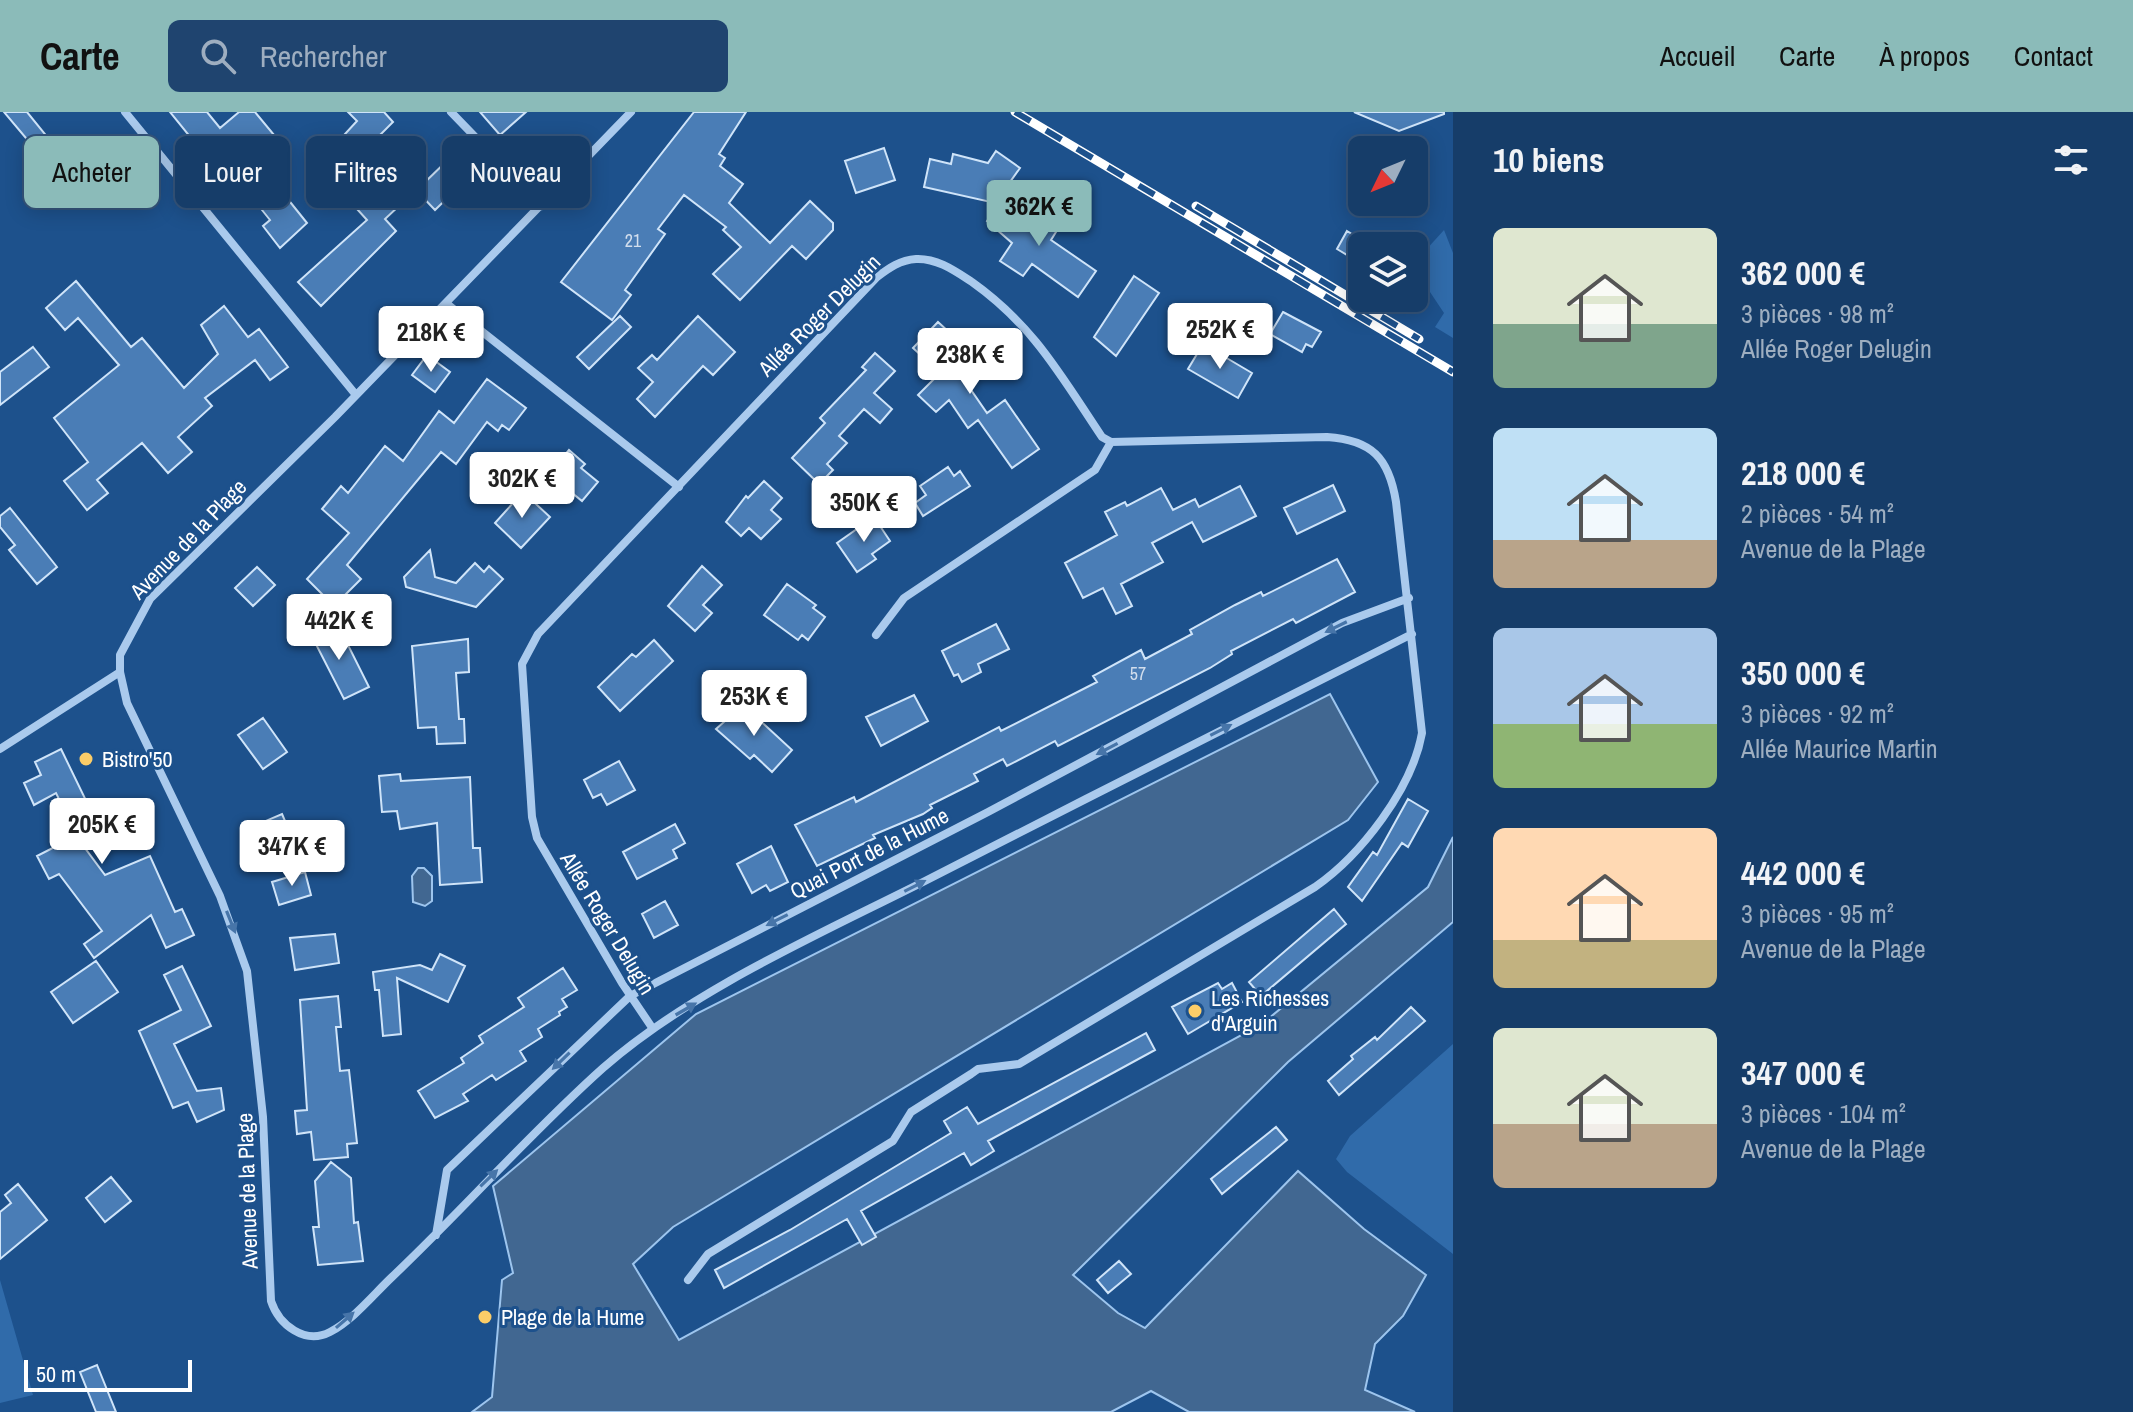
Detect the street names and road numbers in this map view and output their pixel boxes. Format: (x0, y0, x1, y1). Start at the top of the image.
street label: Allée Roger Delugin (751, 247, 887, 383)
street label: Avenue de la Plage (122, 472, 253, 606)
street label: Quai Port de la Hume (784, 800, 954, 906)
street label: Allée Roger Delugin (553, 845, 662, 1000)
street label: Avenue de la Plage (229, 1112, 265, 1271)

